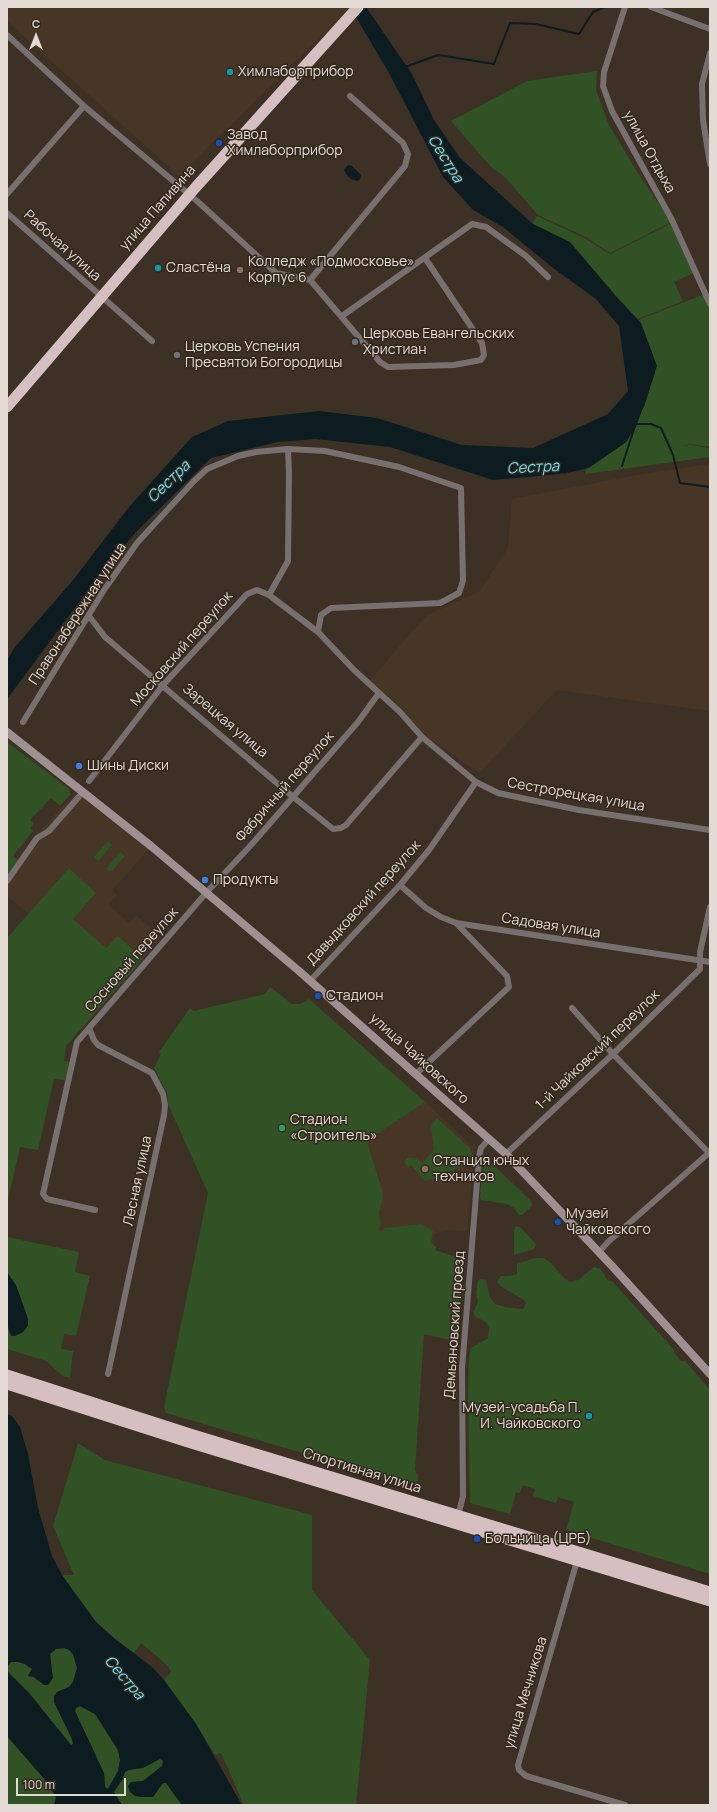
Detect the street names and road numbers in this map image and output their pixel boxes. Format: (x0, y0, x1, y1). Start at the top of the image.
street label: улица Отдыха (619, 108, 679, 196)
street label: улица Папивина (116, 162, 200, 254)
street label: Рабочая улица (20, 207, 104, 285)
street label: Правонабережная улица (26, 540, 130, 688)
street label: Московский переулок (128, 588, 236, 710)
street label: Зарецкая улица (179, 680, 271, 762)
street label: Фабричный переулок (232, 728, 338, 846)
street label: Сестрорецкая улица (506, 775, 646, 815)
street label: Давыдковский переулок (303, 837, 425, 969)
street label: Сосновый переулок (82, 904, 182, 1016)
street label: Садовая улица (500, 910, 602, 942)
street label: 1-й Чайковский переулок (533, 986, 663, 1114)
street label: улица Чайковского (366, 1010, 472, 1108)
street label: Лесная улица (120, 1134, 156, 1228)
street label: Демьяновский проезд (441, 1250, 469, 1400)
street label: Спортивная улица (301, 1445, 423, 1497)
street label: улица Мечникова (501, 1635, 551, 1751)

